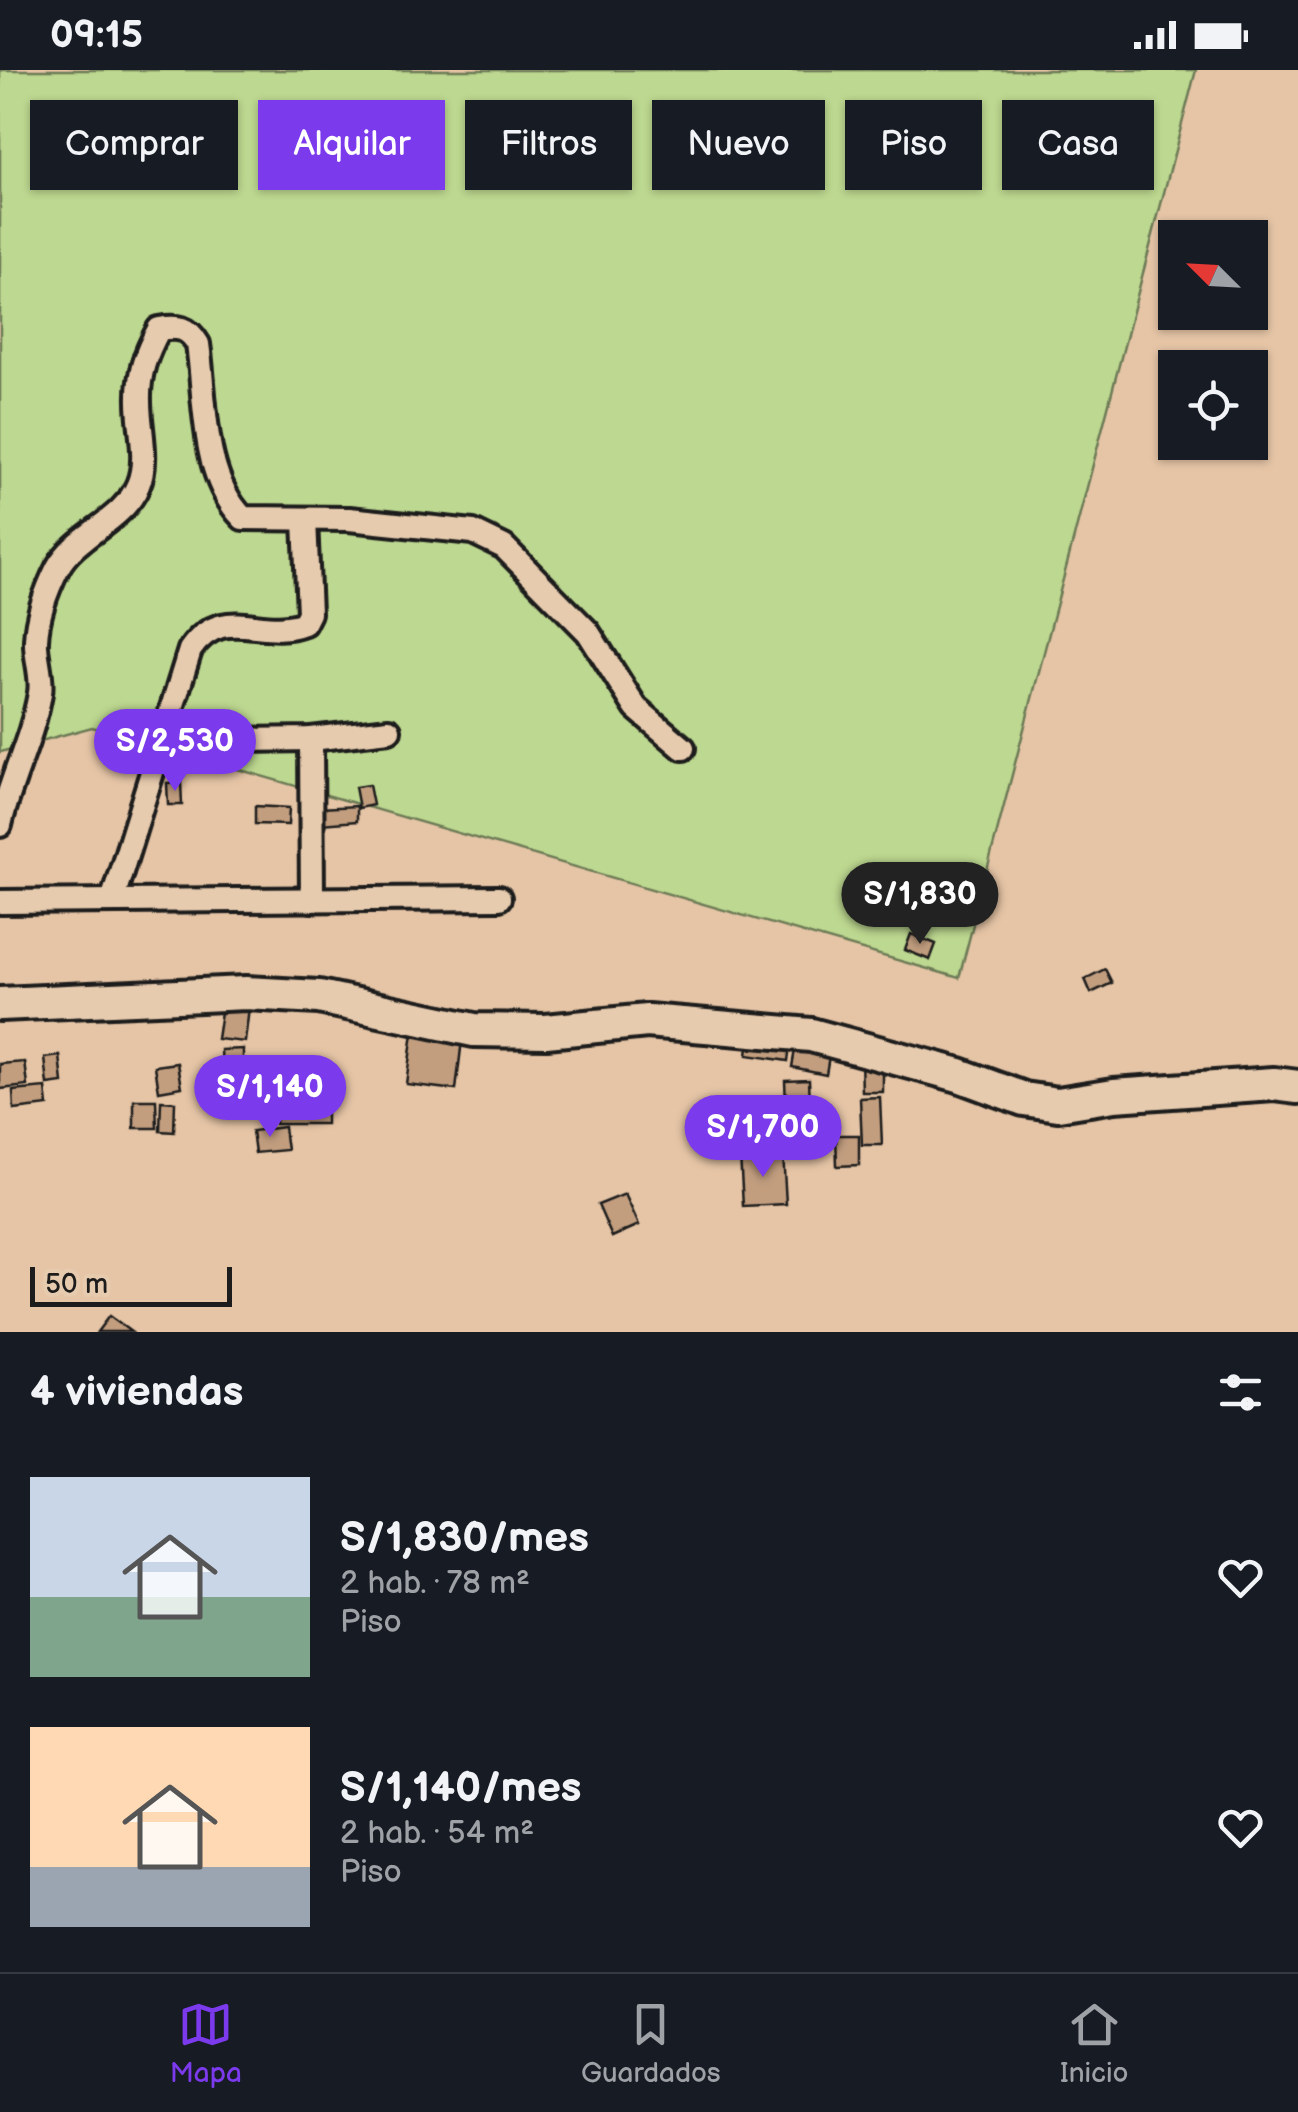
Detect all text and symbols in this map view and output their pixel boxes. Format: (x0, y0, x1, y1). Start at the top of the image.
text: 09:15 (50, 13, 143, 58)
chip: Comprar (30, 100, 238, 190)
chip: Alquilar (258, 100, 445, 190)
chip: Filtros (465, 100, 632, 190)
chip: Nuevo (652, 100, 825, 190)
chip: Piso (845, 100, 982, 190)
chip: Casa (1002, 100, 1154, 190)
north arrow (1158, 220, 1268, 330)
map controls (1158, 220, 1268, 460)
button: locate (1158, 350, 1268, 460)
pin: S/2,530 (83, 709, 267, 794)
text: S/2,530 (116, 722, 234, 761)
pin: S/1,830 (828, 862, 1012, 947)
text: S/1,830 (863, 875, 977, 914)
pin: S/1,140 (178, 1055, 362, 1140)
text: S/1,140 (216, 1068, 324, 1107)
pin: S/1,700 (671, 1095, 855, 1180)
text: S/1,700 (707, 1108, 819, 1147)
scale bar (30, 1262, 232, 1306)
text: 50 m (45, 1268, 108, 1301)
icon: filters (1213, 1365, 1268, 1420)
text: 4 viviendas (30, 1367, 243, 1418)
text: S/1,830/mes (340, 1513, 589, 1564)
icon: home (110, 1517, 230, 1637)
icon: heart (1213, 1550, 1268, 1605)
text: 2 hab. · 78 m² (340, 1564, 530, 1603)
text: Piso (340, 1603, 402, 1642)
text: S/1,140/mes (340, 1763, 581, 1814)
icon: home (110, 1767, 230, 1887)
icon: heart (1213, 1800, 1268, 1855)
text: 2 hab. · 54 m² (340, 1814, 534, 1853)
text: Piso (340, 1853, 402, 1892)
tab: Mapa (170, 1997, 242, 2090)
tab: Guardados (581, 1997, 721, 2090)
tab: Inicio (1060, 1997, 1128, 2090)

